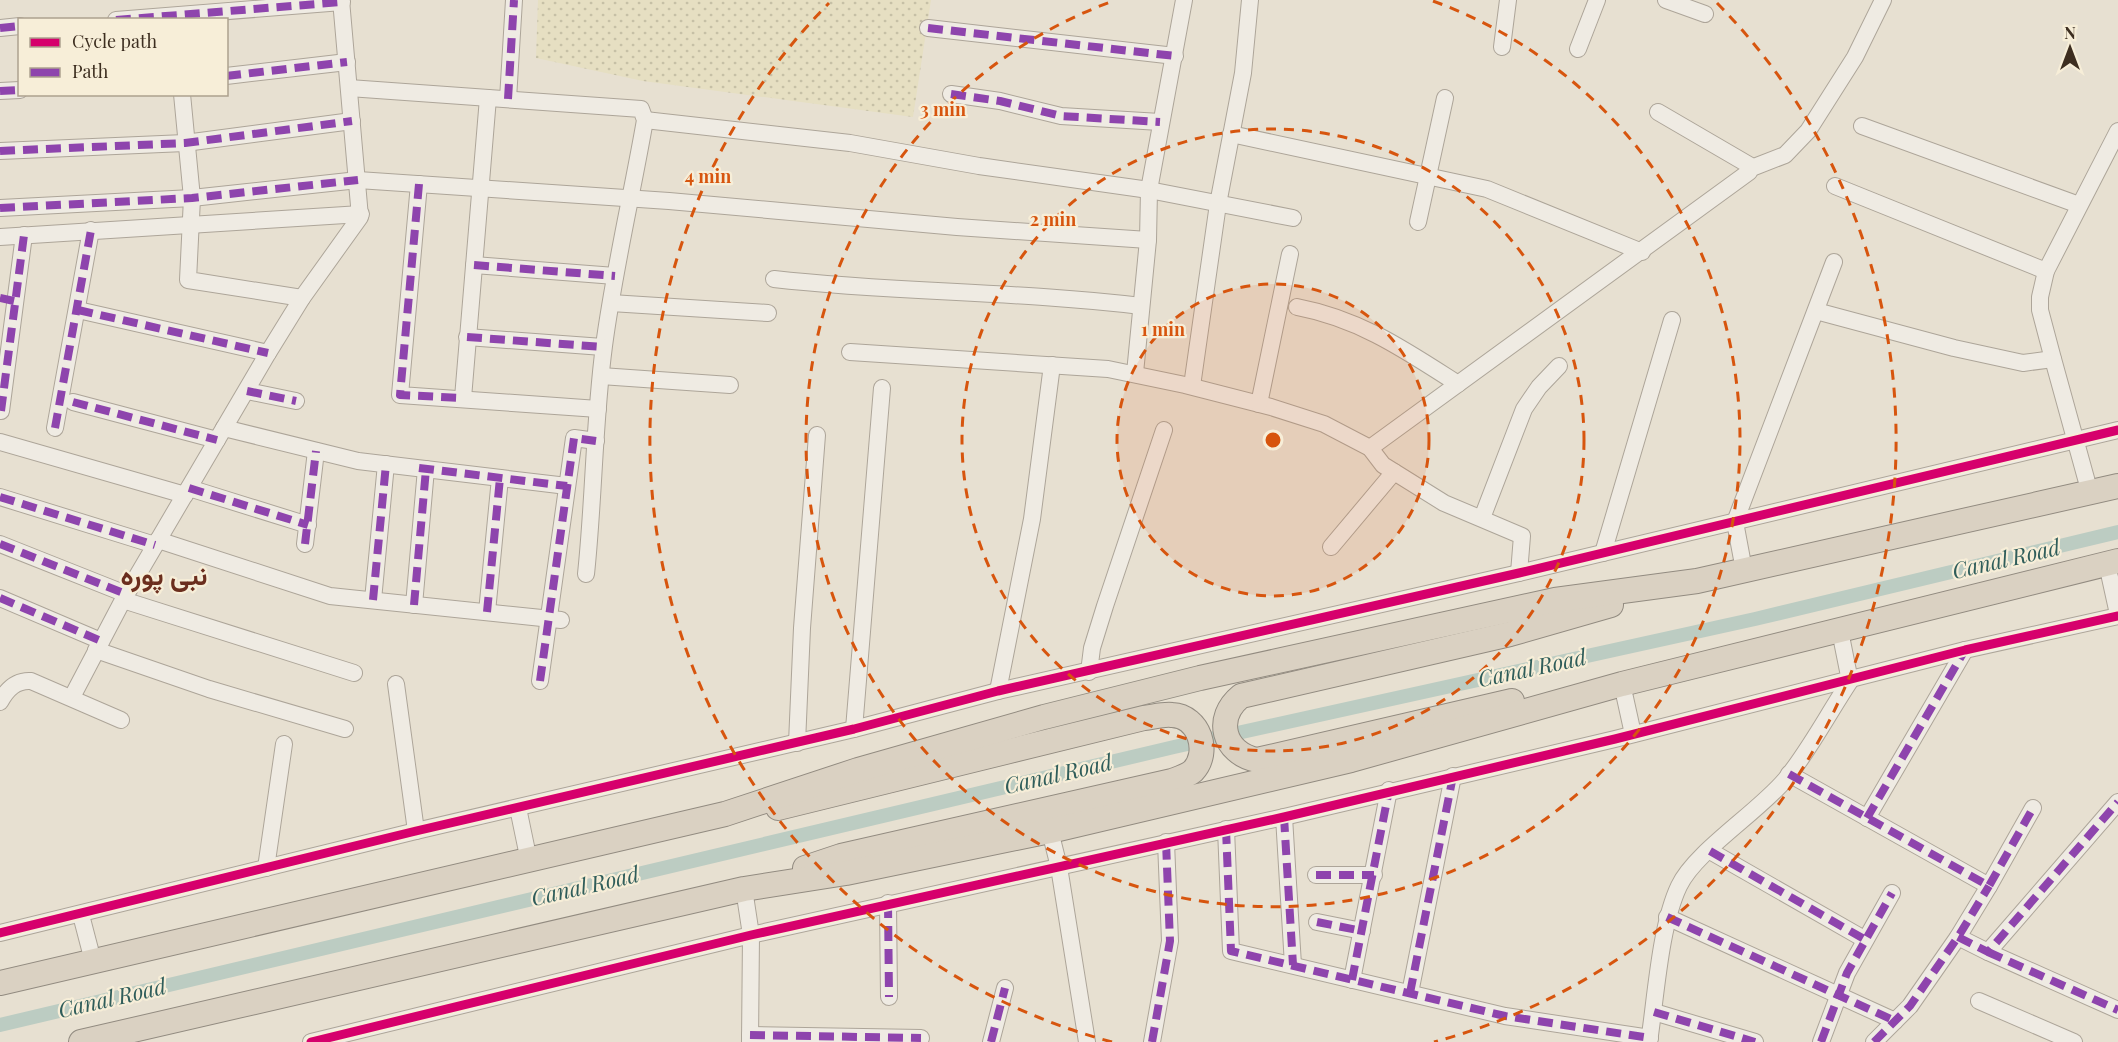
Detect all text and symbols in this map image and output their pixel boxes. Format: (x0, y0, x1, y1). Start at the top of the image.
legend (18, 18, 228, 96)
north arrow (2040, 18, 2100, 78)
text: N (2064, 22, 2076, 43)
text: Cycle path (72, 29, 157, 53)
text: Path (72, 59, 109, 83)
text: 3 min (920, 97, 966, 121)
text: 4 min (685, 164, 731, 188)
text: 2 min (1030, 207, 1076, 231)
text: 1 min (1141, 317, 1185, 341)
centre of rings (1263, 430, 1283, 450)
water label: Canal Road (1949, 531, 2064, 585)
district label: نبی پورہ (120, 556, 208, 594)
water label: Canal Road (1475, 641, 1590, 693)
water label: Canal Road (1001, 746, 1116, 800)
water label: Canal Road (528, 858, 643, 912)
water label: Canal Road (55, 970, 170, 1024)

